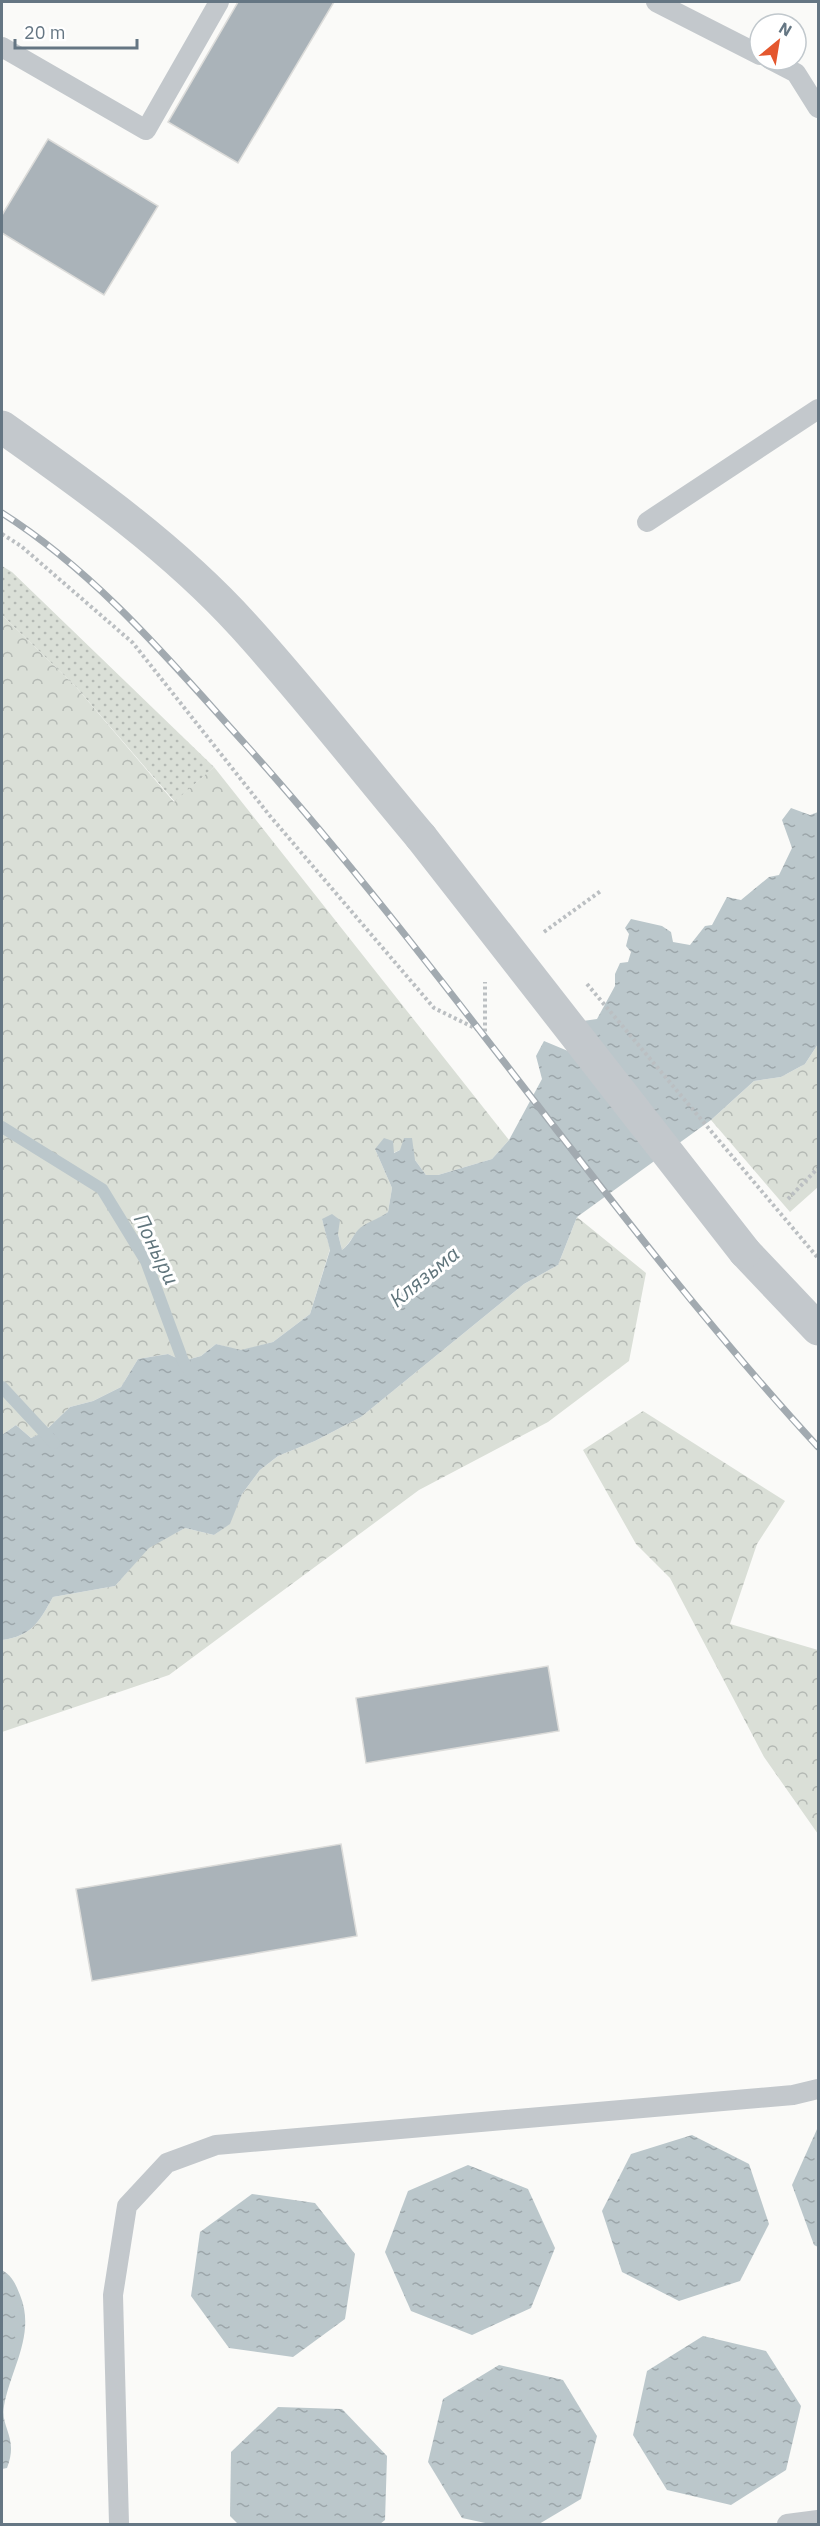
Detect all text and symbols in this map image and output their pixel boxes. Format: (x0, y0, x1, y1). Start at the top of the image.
scale bar (15, 12, 136, 50)
north arrow (748, 12, 808, 72)
text: N (775, 17, 796, 41)
text: 20 m (24, 21, 66, 44)
water label: Поныри (128, 1209, 186, 1289)
water label: Клязьма (383, 1239, 465, 1313)

